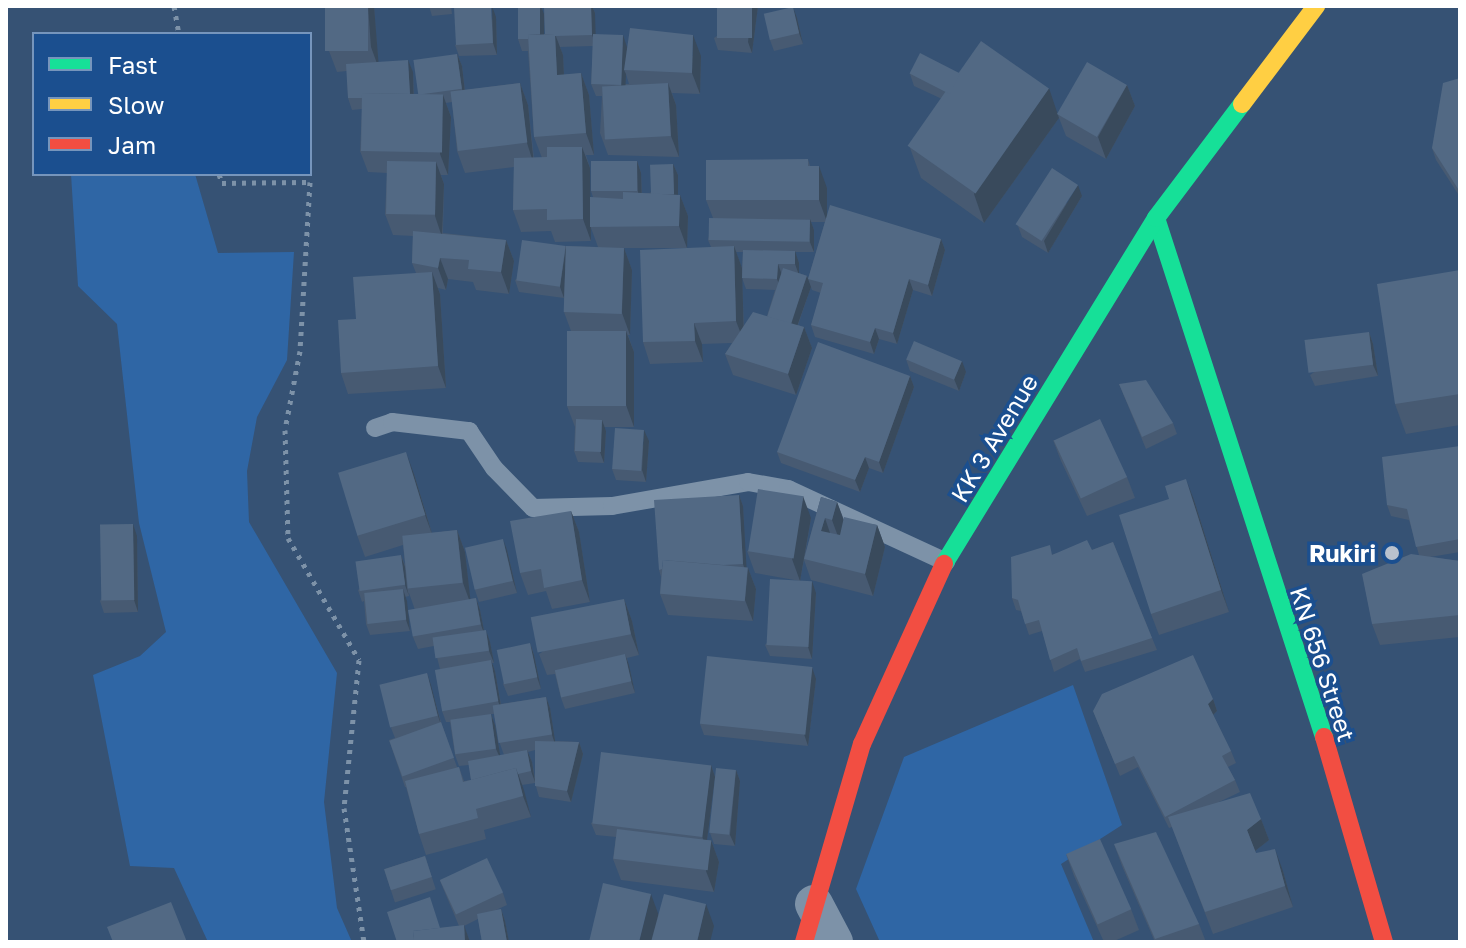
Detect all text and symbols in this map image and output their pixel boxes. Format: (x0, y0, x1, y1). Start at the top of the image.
legend (32, 32, 312, 176)
text: Fast (108, 50, 158, 79)
text: Slow (108, 90, 164, 119)
text: Jam (108, 130, 156, 159)
street label: KK 3 Avenue (945, 369, 1043, 507)
place label: Rukiri (1309, 539, 1376, 567)
marker: Rukiri (1383, 544, 1401, 562)
street label: KN 656 Street (1284, 583, 1362, 745)

